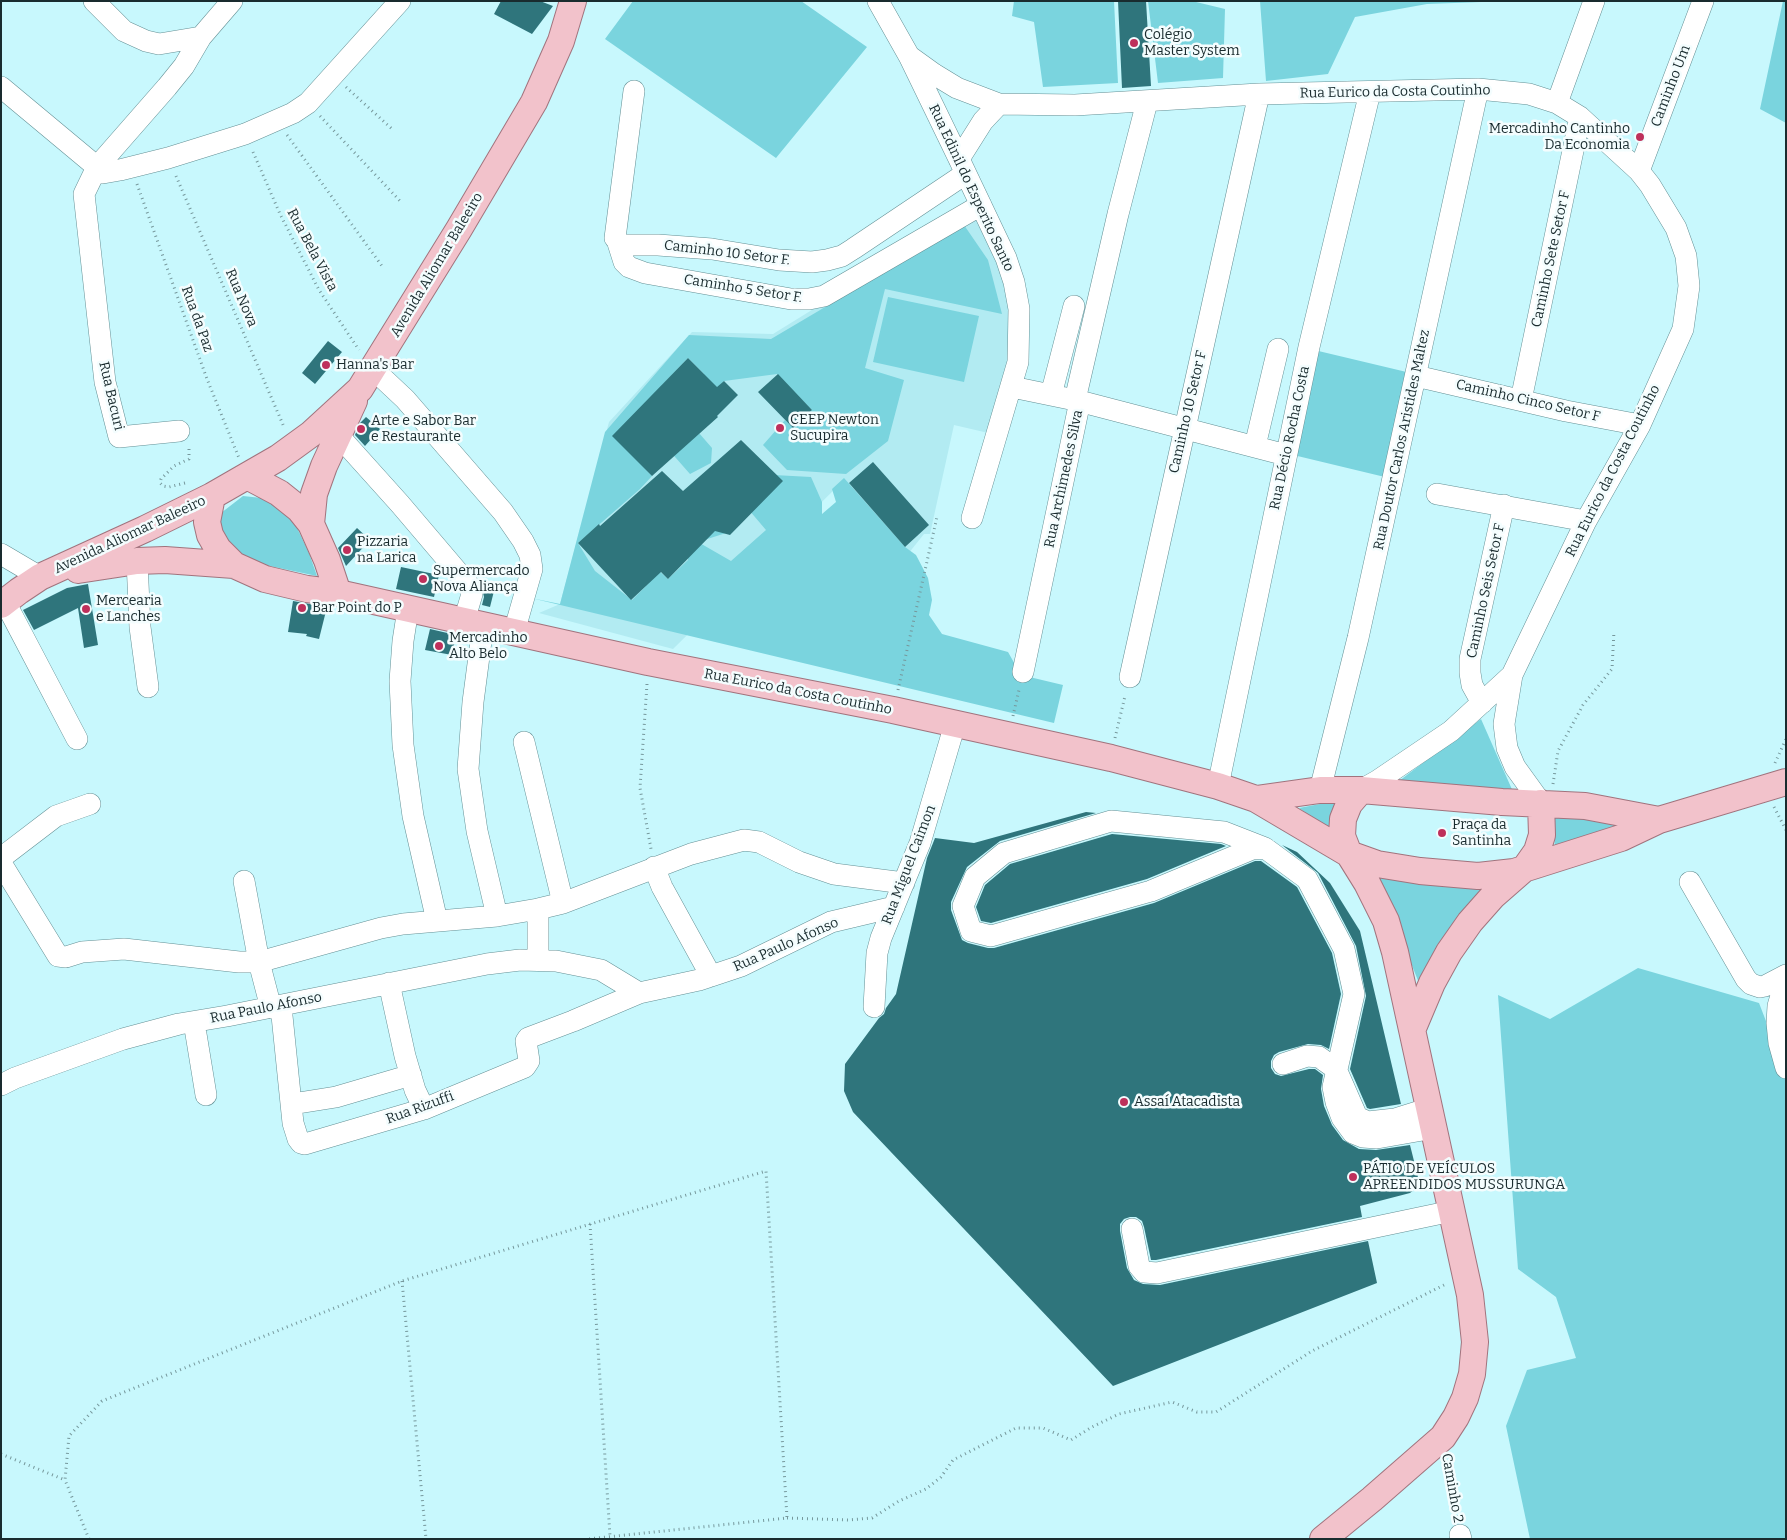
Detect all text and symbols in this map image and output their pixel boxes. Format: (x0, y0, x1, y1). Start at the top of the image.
place label: Colégio Master System (1144, 27, 1240, 59)
marker: Colégio Master System (1128, 37, 1140, 49)
street label: Caminho Um (1648, 43, 1694, 129)
street label: Rua Eurico da Costa Coutinho (1299, 82, 1491, 102)
street label: Rua Edinil do Esperito Santo (925, 102, 1017, 274)
place label: Mercadinho Cantinho Da Economia (1489, 121, 1630, 154)
marker: Mercadinho Cantinho Da Economia (1634, 131, 1646, 143)
street label: Caminho Sete Setor F (1528, 189, 1574, 329)
street label: Avenida Aliomar Baleeiro (387, 190, 487, 340)
street label: Rua Bela Vista (283, 206, 341, 294)
street label: Caminho 10 Setor F. (663, 237, 791, 269)
street label: Rua Nova (221, 266, 261, 330)
street label: Caminho 5 Setor F. (683, 271, 803, 307)
street label: Rua da Paz (177, 284, 217, 354)
street label: Rua Doutor Carlos Aristides Maltez (1370, 328, 1434, 552)
street label: Caminho 10 Setor F (1166, 349, 1210, 475)
place label: Hanna's Bar (336, 357, 414, 373)
marker: Hanna's Bar (320, 359, 332, 371)
street label: Rua Bacuri (95, 360, 127, 432)
street label: Rua Décio Rocha Costa (1267, 364, 1313, 512)
street label: Caminho Cinco Setor F (1454, 376, 1602, 426)
street label: Rua Eurico da Costa Coutinho (1562, 382, 1664, 560)
street label: Rua Archimedes Silva (1041, 409, 1087, 549)
place label: CEEP Newton Sucupira (790, 412, 879, 444)
place label: Arte e Sabor Bar e Restaurante (371, 413, 476, 446)
marker: CEEP Newton Sucupira (774, 422, 786, 434)
marker: Arte e Sabor Bar e Restaurante (355, 423, 367, 435)
street label: Avenida Aliomar Baleeiro (51, 492, 209, 578)
street label: Caminho Seis Setor F (1463, 522, 1509, 660)
place label: Pizzaria na Larica (357, 534, 416, 566)
marker: Pizzaria na Larica (341, 544, 353, 556)
place label: Supermercado Nova Aliança (433, 563, 530, 596)
marker: Supermercado Nova Aliança (417, 573, 429, 585)
place label: Mercearia e Lanches (96, 593, 162, 626)
place label: Bar Point do P (312, 600, 402, 616)
marker: Bar Point do P (296, 602, 308, 614)
marker: Mercearia e Lanches (80, 603, 92, 615)
place label: Mercadinho Alto Belo (449, 630, 527, 662)
marker: Mercadinho Alto Belo (433, 640, 445, 652)
street label: Rua Eurico da Costa Coutinho (703, 666, 893, 718)
street label: Rua Miguel Caimon (878, 803, 940, 927)
place label: Praça da Santinha (1452, 817, 1511, 850)
marker: Praça da Santinha (1436, 827, 1448, 839)
street label: Rua Paulo Afonso (731, 914, 841, 976)
street label: Rua Paulo Afonso (209, 989, 323, 1027)
street label: Rua Rizuffi (384, 1088, 456, 1128)
place label: Assaí Atacadista (1134, 1094, 1240, 1110)
marker: Assaí Atacadista (1118, 1096, 1130, 1108)
place label: PÁTIO DE VEÍCULOS APREENDIDOS MUSSURUNGA (1363, 1161, 1565, 1194)
marker: PÁTIO DE VEÍCULOS APREENDIDOS MUSSURUNGA (1347, 1171, 1359, 1183)
street label: Caminho 2 (1438, 1452, 1466, 1524)

